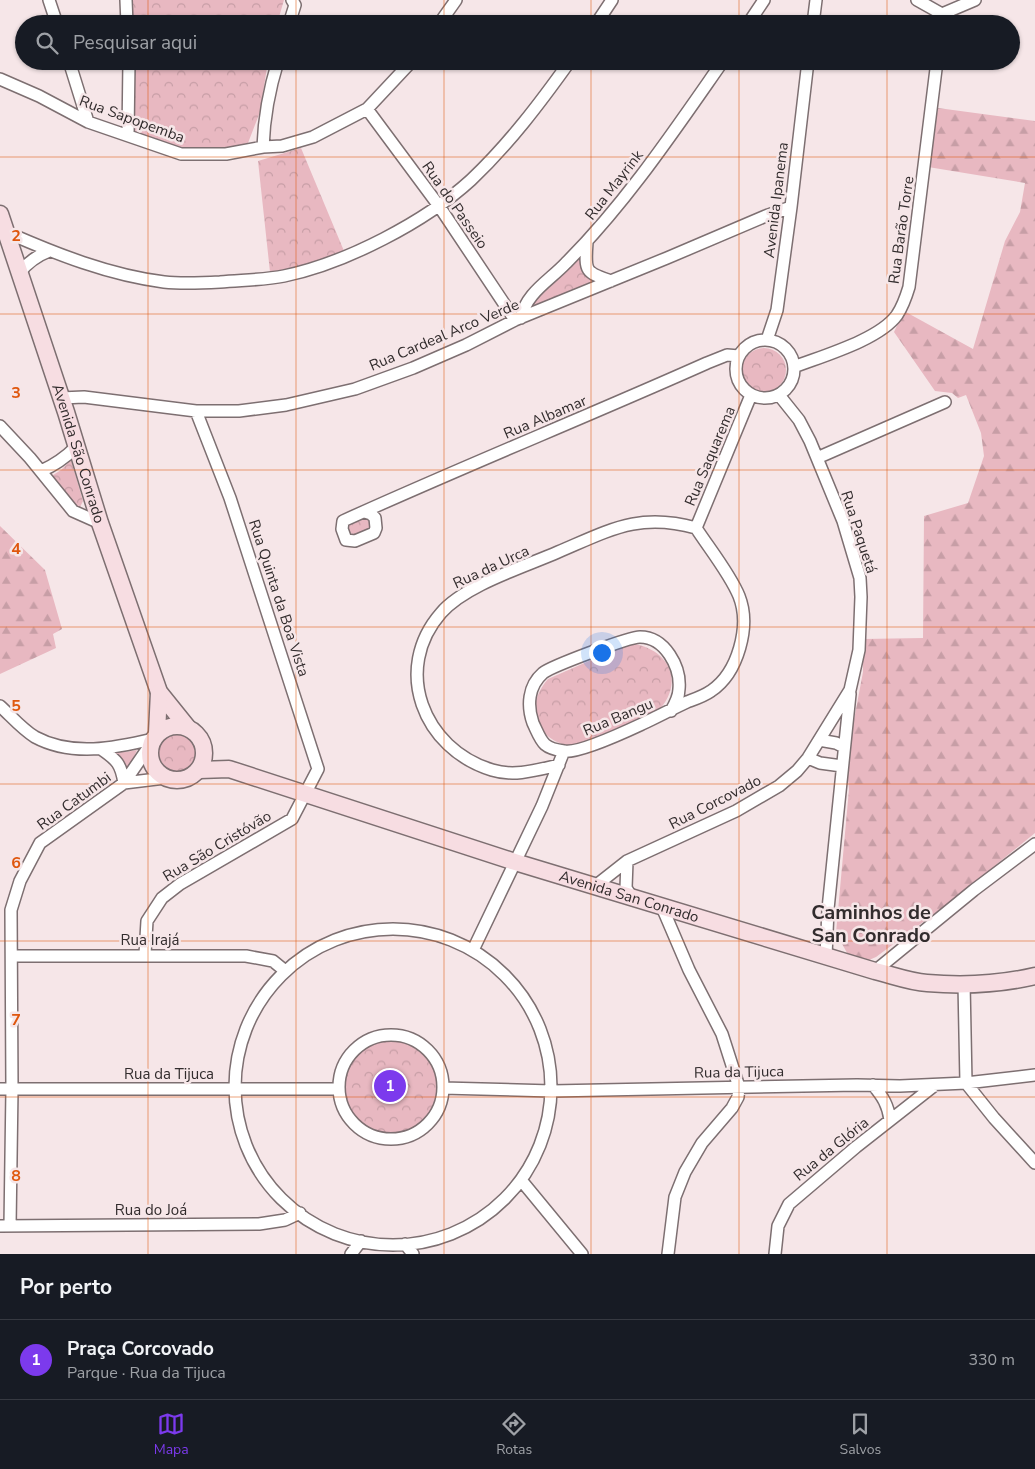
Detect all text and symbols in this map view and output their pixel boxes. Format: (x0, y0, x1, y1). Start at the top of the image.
search box (15, 15, 1020, 70)
icon: search (33, 29, 61, 57)
text: Pesquisar aqui (73, 30, 197, 56)
street label: Rua Sapopemba (77, 91, 187, 147)
street label: Avenida Ipanema (759, 141, 793, 259)
street label: Rua Mayrink (580, 146, 648, 224)
street label: Rua do Passeio (417, 157, 493, 253)
street label: Rua Barão Torre (884, 175, 918, 285)
text: 2 (11, 225, 21, 247)
street label: Rua Cardeal Arco Verde (366, 294, 522, 376)
street label: Avenida São Conrado (47, 381, 109, 526)
text: 3 (11, 382, 21, 404)
street label: Rua Albamar (500, 390, 590, 443)
street label: Rua Saquarema (680, 403, 740, 509)
street label: Rua Paquetá (836, 488, 882, 576)
street label: Rua Quinta da Boa Vista (244, 517, 314, 679)
text: 4 (11, 538, 21, 560)
street label: Rua da Urca (450, 541, 532, 593)
your location (589, 640, 615, 666)
street label: Rua Bangu (580, 693, 656, 741)
text: 5 (11, 695, 21, 717)
street label: Rua Catumbi (33, 767, 115, 835)
street label: Rua Corcovado (665, 770, 765, 834)
street label: Rua São Cristóvão (159, 806, 275, 886)
text: 6 (11, 852, 21, 874)
street label: Avenida San Conrado (557, 866, 701, 927)
district label: Caminhos de San Conrado (811, 899, 931, 949)
street label: Rua Irajá (121, 930, 179, 950)
text: 7 (11, 1009, 21, 1031)
street label: Rua da Tijuca (694, 1061, 784, 1083)
street label: Rua da Tijuca (124, 1064, 214, 1084)
pin: 1 (374, 1067, 406, 1105)
street label: Rua da Glória (789, 1113, 873, 1185)
text: 8 (11, 1165, 21, 1187)
street label: Rua do Joá (115, 1200, 187, 1220)
text: Por perto (20, 1273, 112, 1301)
text: Praça Corcovado (67, 1336, 214, 1362)
text: 1 (31, 1349, 41, 1371)
text: 330 m (968, 1349, 1015, 1371)
text: Parque · Rua da Tijuca (67, 1362, 226, 1384)
tab: Mapa (154, 1410, 189, 1459)
tab: Rotas (496, 1410, 532, 1459)
tab: Salvos (840, 1410, 881, 1459)

